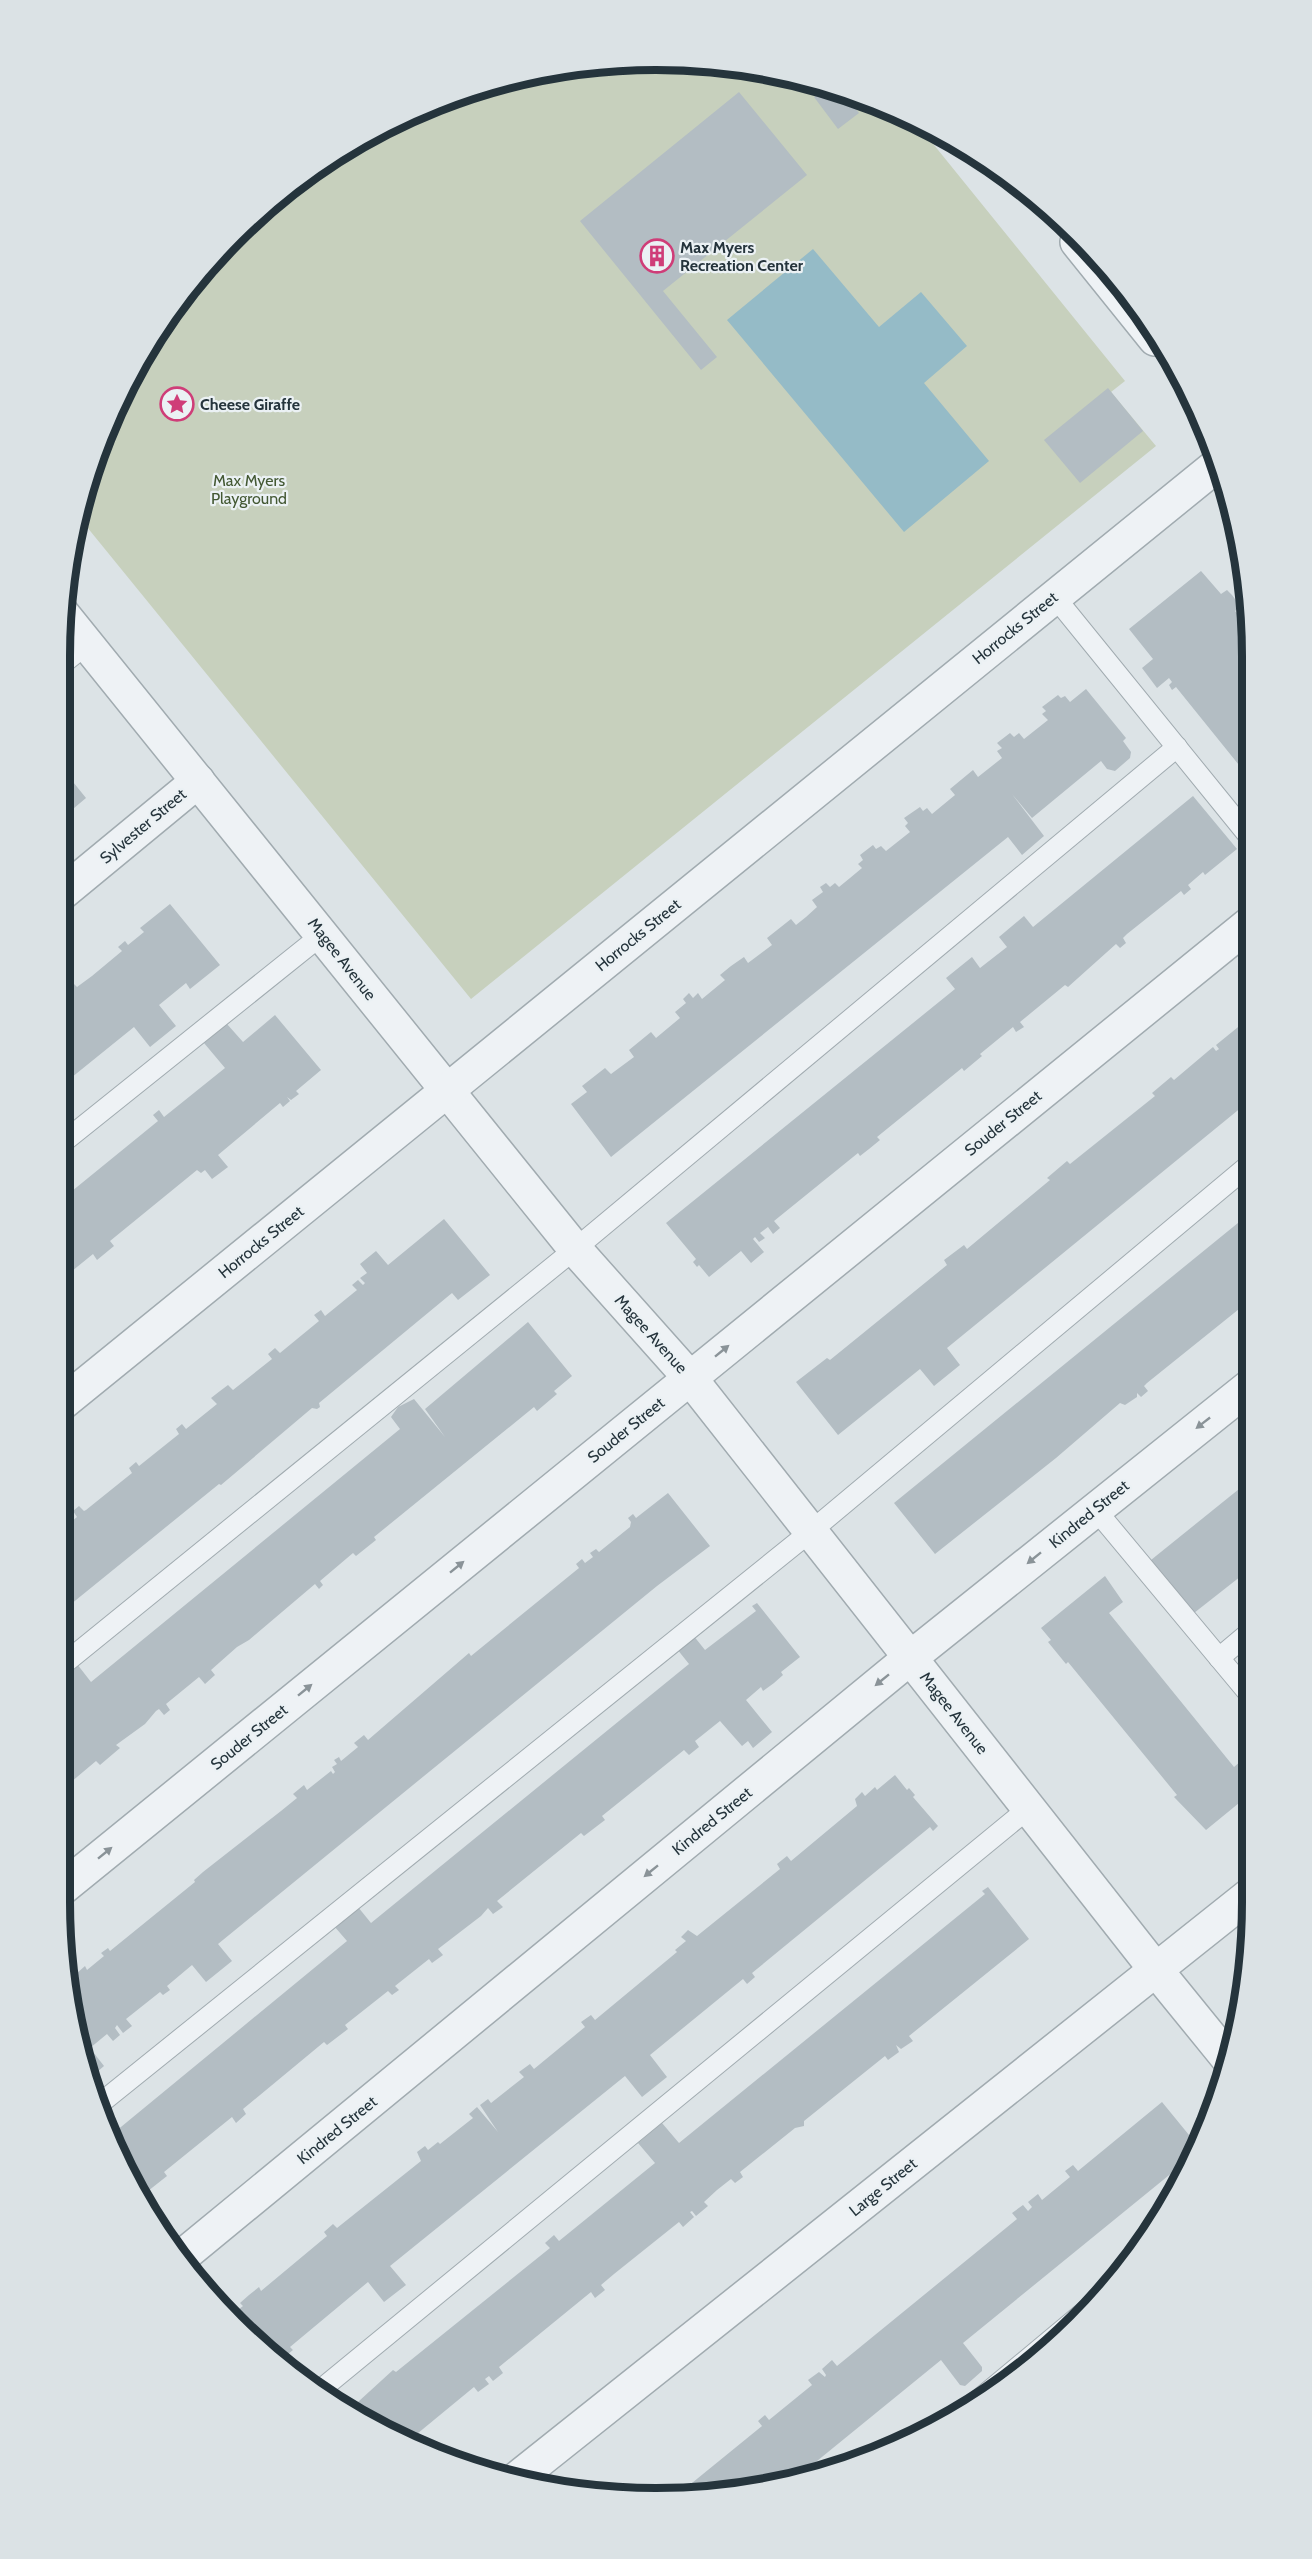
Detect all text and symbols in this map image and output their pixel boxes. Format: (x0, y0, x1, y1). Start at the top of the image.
building icon: Max Myers Recreation Center (639, 238, 675, 274)
place label: Max Myers Recreation Center (680, 238, 804, 275)
place icon: Cheese Giraffe (159, 386, 195, 422)
place label: Cheese Giraffe (200, 395, 300, 414)
park label: Max Myers Playground (211, 471, 287, 508)
street label: Horrocks Street (968, 587, 1062, 668)
street label: Sylvester Street (96, 784, 190, 868)
street label: Horrocks Street (591, 894, 685, 975)
street label: Magee Avenue (304, 914, 380, 1004)
street label: Souder Street (961, 1086, 1046, 1160)
street label: Horrocks Street (214, 1201, 308, 1282)
street label: Magee Avenue (611, 1291, 691, 1377)
one-way arrow (714, 1345, 730, 1358)
street label: Souder Street (584, 1393, 669, 1467)
one-way arrow (1195, 1417, 1211, 1430)
street label: Kindred Street (1045, 1476, 1133, 1552)
one-way arrow (1026, 1551, 1042, 1564)
one-way arrow (449, 1561, 465, 1574)
street label: Magee Avenue (916, 1668, 992, 1758)
one-way arrow (874, 1674, 890, 1687)
one-way arrow (298, 1685, 313, 1697)
street label: Souder Street (207, 1700, 292, 1774)
street label: Kindred Street (668, 1783, 756, 1859)
one-way arrow (98, 1848, 113, 1860)
one-way arrow (644, 1864, 659, 1877)
street label: Kindred Street (293, 2092, 381, 2168)
street label: Large Street (845, 2154, 921, 2220)

